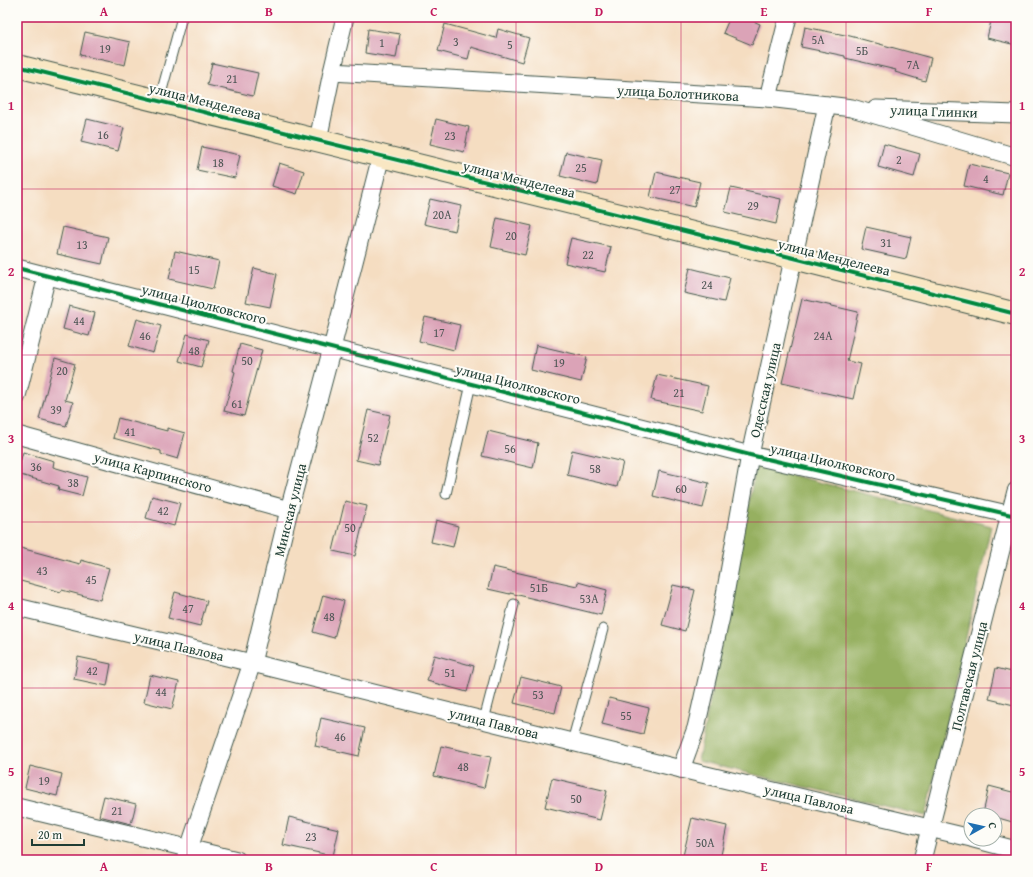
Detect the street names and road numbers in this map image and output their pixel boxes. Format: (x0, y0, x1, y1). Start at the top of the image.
street label: улица Менделеева (146, 77, 264, 125)
street label: улица Болотникова (616, 80, 740, 106)
street label: улица Глинки (889, 99, 978, 123)
street label: улица Менделеева (460, 155, 578, 203)
street label: улица Менделеева (775, 233, 893, 281)
street label: улица Циолковского (138, 279, 269, 329)
street label: Одесская улица (744, 340, 786, 440)
street label: улица Циолковского (452, 359, 583, 409)
street label: улица Циолковского (767, 438, 898, 486)
street label: улица Карпинского (91, 446, 214, 497)
street label: Минская улица (269, 461, 311, 559)
street label: Полтавская улица (946, 619, 992, 733)
street label: улица Павлова (131, 626, 226, 666)
street label: улица Павлова (446, 702, 541, 744)
street label: улица Павлова (761, 779, 856, 819)

